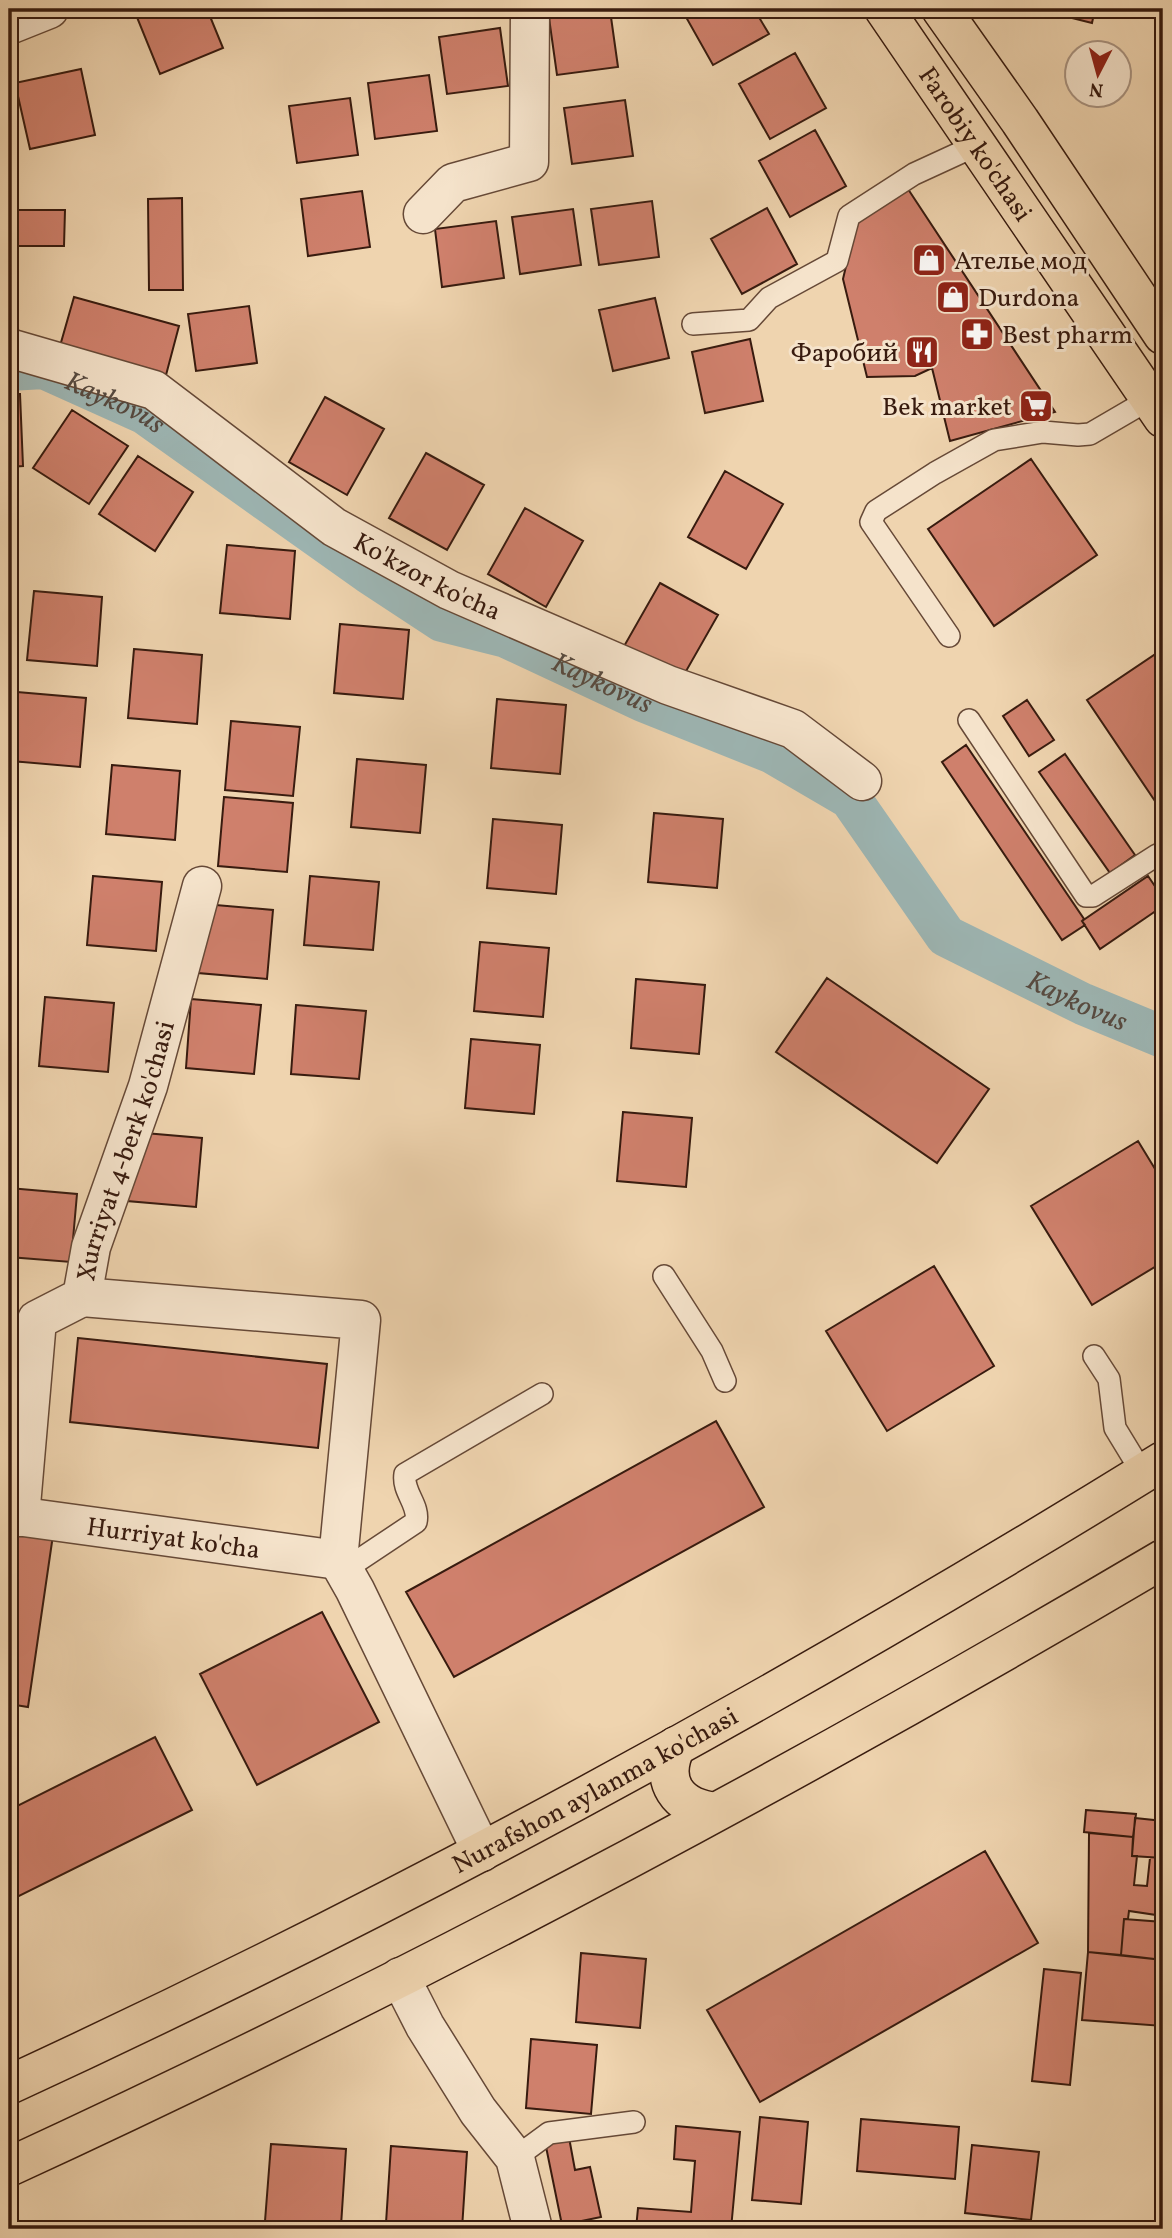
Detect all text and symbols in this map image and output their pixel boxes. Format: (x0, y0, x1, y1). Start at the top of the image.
north arrow (1064, 38, 1134, 108)
street label: Farobiy ko'chasi (909, 60, 1040, 229)
text: N (1088, 75, 1105, 103)
shop icon: Ателье мод (910, 241, 948, 279)
place label: Ателье мод (954, 244, 1087, 280)
shop icon: Durdona (934, 278, 972, 316)
place label: Durdona (978, 281, 1080, 317)
pharmacy icon: Best pharm (958, 315, 996, 353)
place label: Best pharm (1002, 318, 1133, 354)
restaurant icon: Фаробий (903, 333, 941, 371)
place label: Фаробий (791, 336, 898, 372)
water label: Kaykovus (58, 363, 172, 444)
supermarket icon: Bek market (1017, 387, 1055, 425)
place label: Bek market (882, 390, 1012, 426)
street label: Ko'kzor ko'cha (346, 525, 506, 630)
water label: Kaykovus (545, 644, 658, 725)
water label: Kaykovus (1019, 962, 1133, 1042)
street label: Xurriyat 4-berk ko'chasi (69, 1017, 185, 1284)
street label: Hurriyat ko'cha (84, 1510, 262, 1569)
street label: Nurafshon aylanma ko'chasi (446, 1699, 745, 1884)

